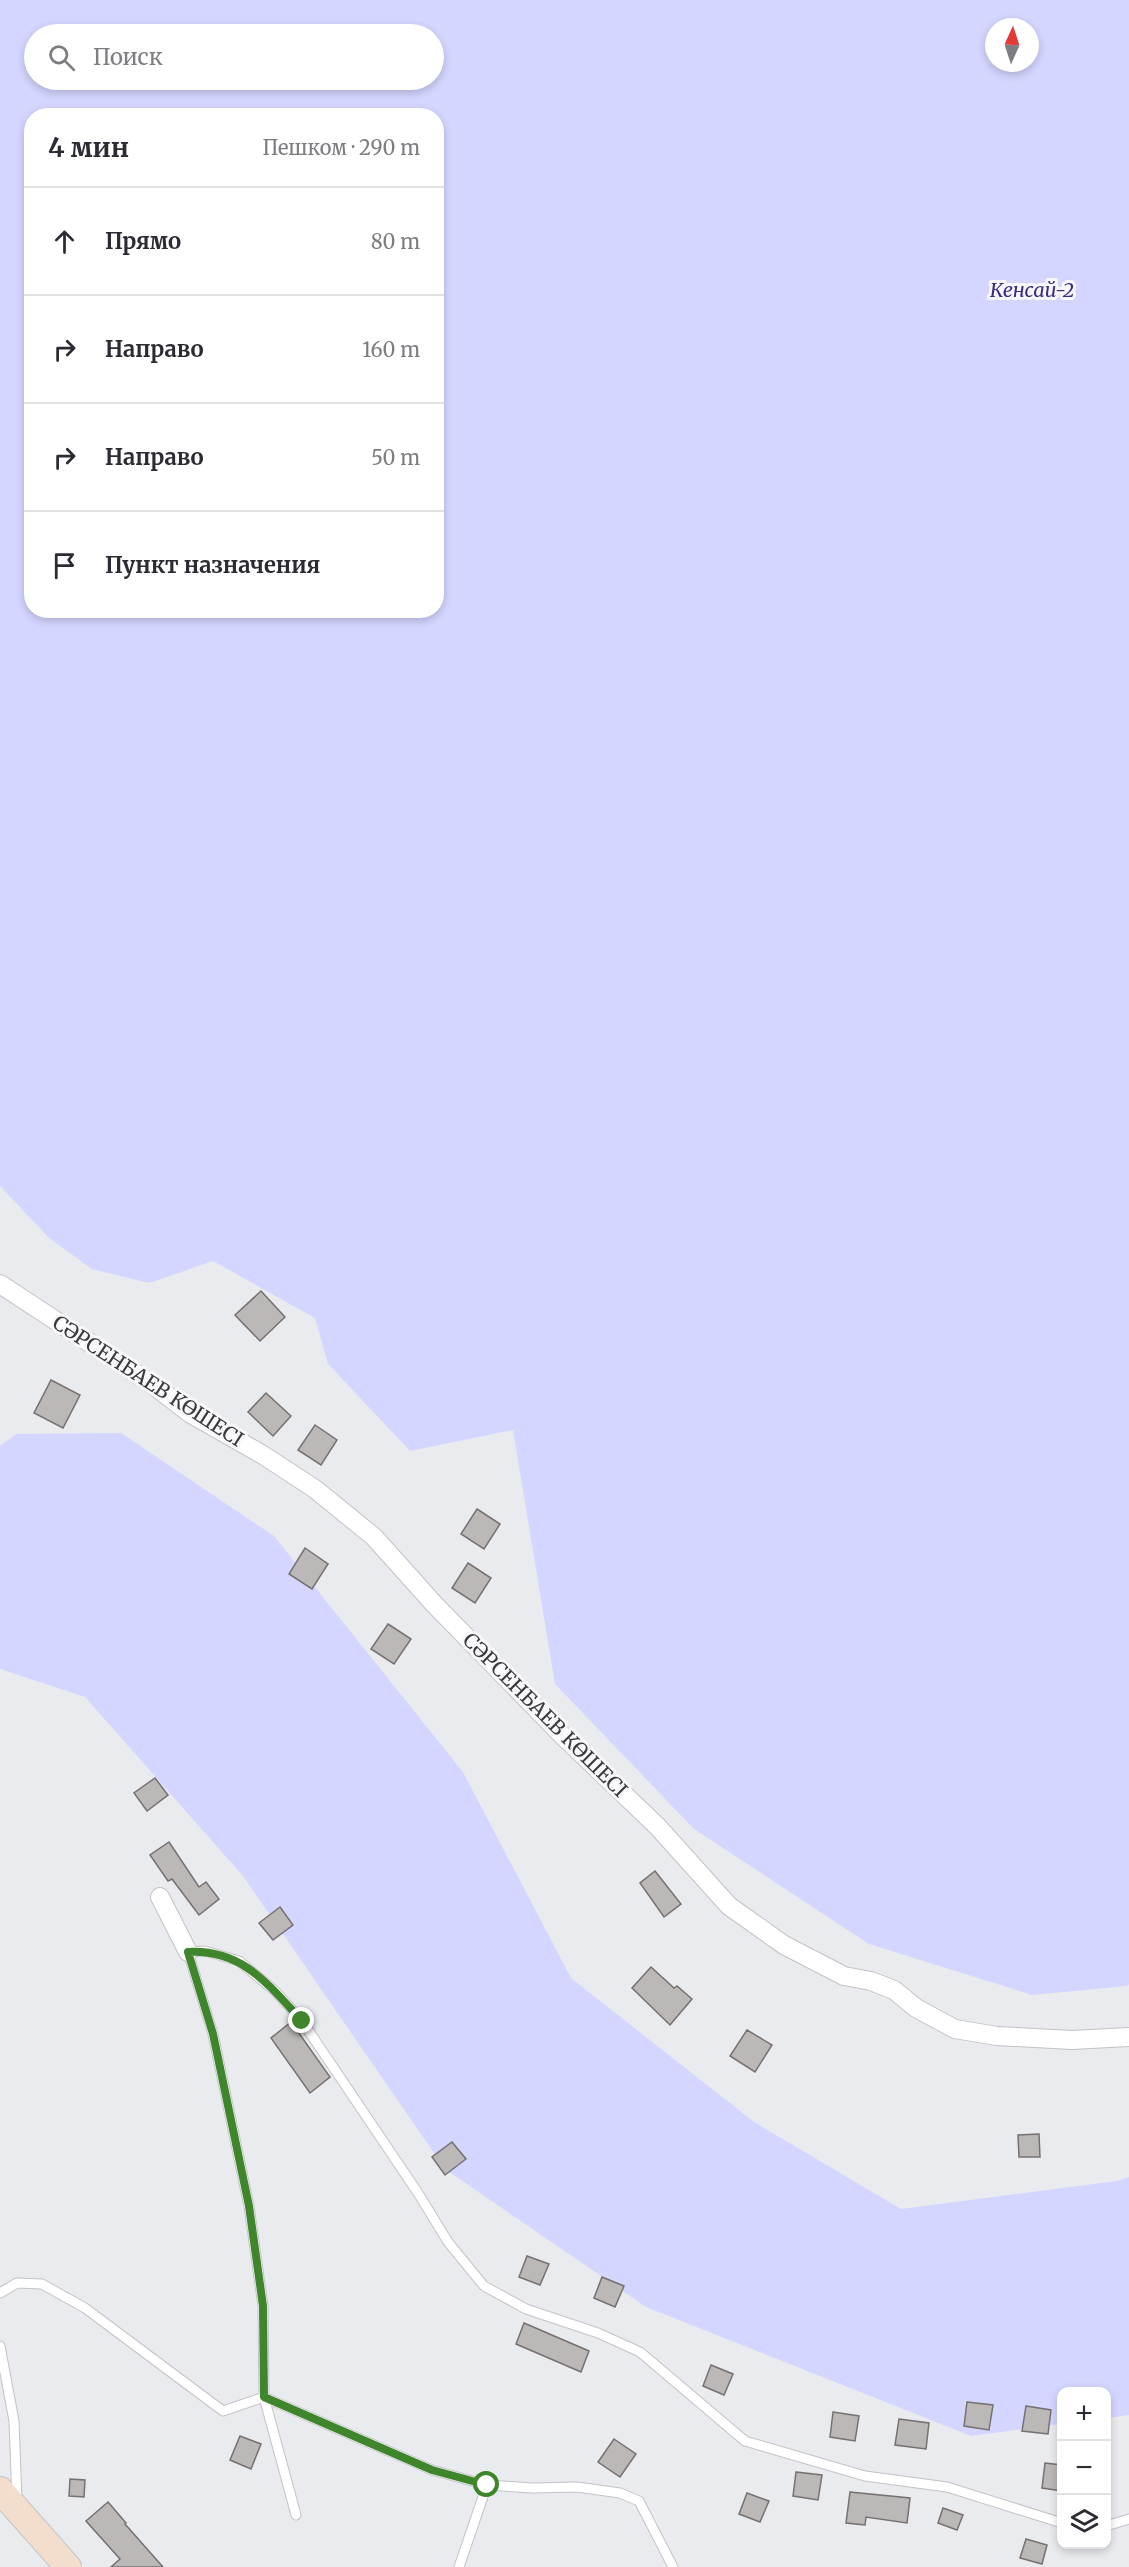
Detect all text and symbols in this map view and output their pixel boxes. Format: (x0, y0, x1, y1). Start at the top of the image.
north arrow (985, 18, 1039, 72)
search box (24, 24, 444, 90)
icon: search (45, 41, 78, 74)
text: Поиск (93, 43, 163, 71)
text: 4 мин (48, 131, 129, 164)
text: Пешком · 290 m (262, 135, 420, 160)
icon: ahead (48, 225, 81, 258)
text: Прямо (105, 227, 181, 255)
text: 80 m (371, 229, 420, 254)
park label: Кенсай-2 (990, 277, 1074, 302)
icon: right (48, 333, 81, 366)
text: Направо (105, 335, 204, 363)
text: 160 m (362, 337, 420, 362)
icon: right (48, 441, 81, 474)
text: Направо (105, 443, 204, 471)
text: 50 m (371, 445, 420, 470)
icon: arrive (48, 549, 81, 582)
text: Пункт назначения (105, 551, 320, 579)
street label: СӘРСЕНБАЕВ КӨШЕСІ (48, 1310, 248, 1452)
street label: СӘРСЕНБАЕВ КӨШЕСІ (458, 1627, 633, 1802)
route end (288, 2007, 314, 2033)
map controls (1057, 2387, 1111, 2549)
button: + (1057, 2387, 1111, 2441)
button: − (1057, 2441, 1111, 2495)
route start (473, 2471, 499, 2497)
button: layers (1057, 2495, 1111, 2549)

